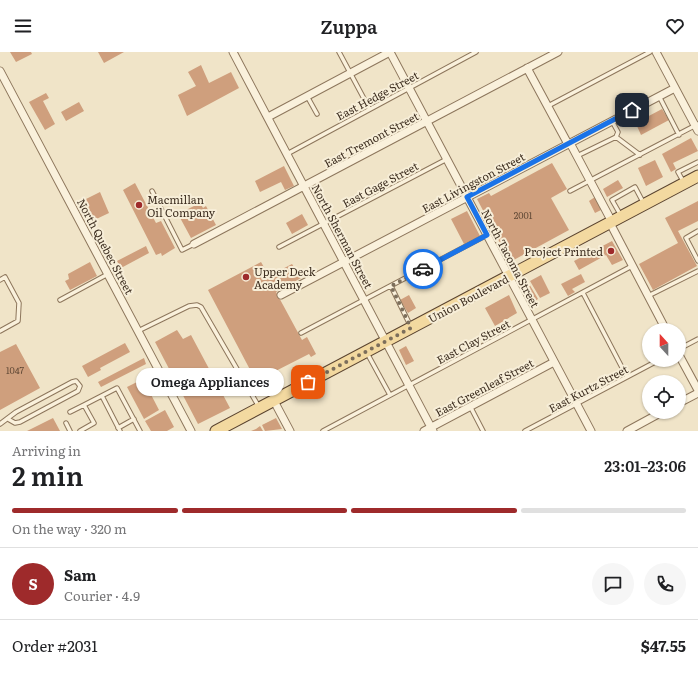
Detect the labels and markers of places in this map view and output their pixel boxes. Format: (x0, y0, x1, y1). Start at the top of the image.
pin (615, 93, 649, 127)
place label: Macmillan Oil Company (147, 191, 216, 220)
marker: Macmillan Oil Company (134, 200, 144, 210)
place label: Project Printed (524, 243, 603, 259)
marker: Project Printed (606, 246, 616, 256)
place label: Upper Deck Academy (254, 263, 316, 292)
marker: Upper Deck Academy (241, 272, 251, 282)
pin (291, 365, 325, 399)
callout: Omega Appliances (136, 368, 284, 396)

